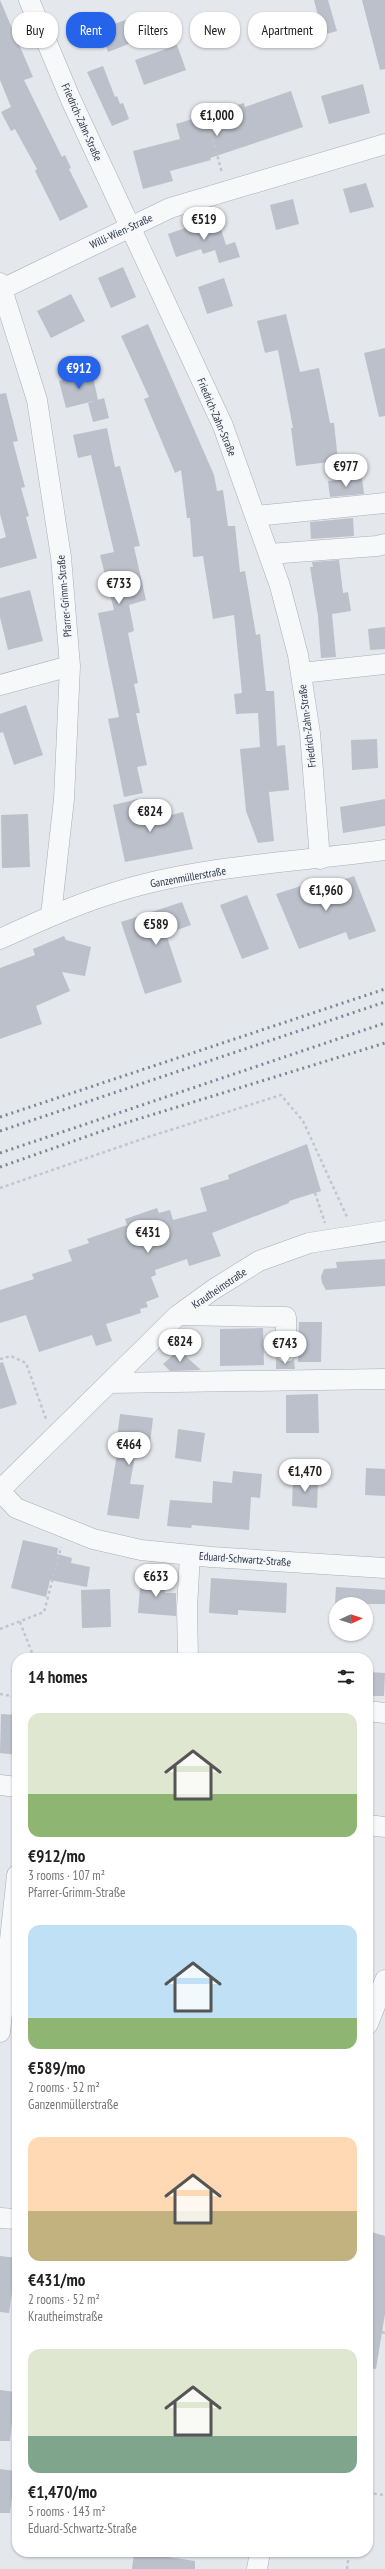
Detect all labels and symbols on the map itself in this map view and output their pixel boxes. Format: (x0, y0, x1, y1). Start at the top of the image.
street label: Friedrich-Zahn-Straße (59, 81, 106, 163)
pin: €1,000 (184, 103, 250, 137)
pin: €519 (180, 207, 228, 241)
street label: Willi-Wien-Straße (87, 210, 155, 252)
pin: €912 (55, 356, 103, 390)
street label: Friedrich-Zahn-Straße (194, 376, 240, 459)
pin: €977 (322, 454, 370, 488)
street label: Pfarrer-Grimm-Straße (53, 554, 75, 638)
pin: €733 (95, 571, 143, 605)
street label: Friedrich-Zahn-Straße (295, 683, 319, 768)
pin: €824 (126, 799, 174, 833)
street label: Ganzenmüllerstraße (149, 863, 227, 891)
pin: €1,960 (293, 878, 359, 912)
pin: €589 (132, 912, 180, 946)
pin: €431 (124, 1220, 172, 1254)
street label: Krautheimstraße (189, 1264, 250, 1312)
pin: €824 (156, 1329, 204, 1363)
pin: €743 (261, 1331, 309, 1365)
pin: €464 (105, 1432, 153, 1466)
pin: €1,470 (272, 1459, 338, 1493)
street label: Eduard-Schwartz-Straße (199, 1549, 292, 1569)
pin: €633 (132, 1564, 180, 1598)
north arrow (329, 1597, 373, 1641)

